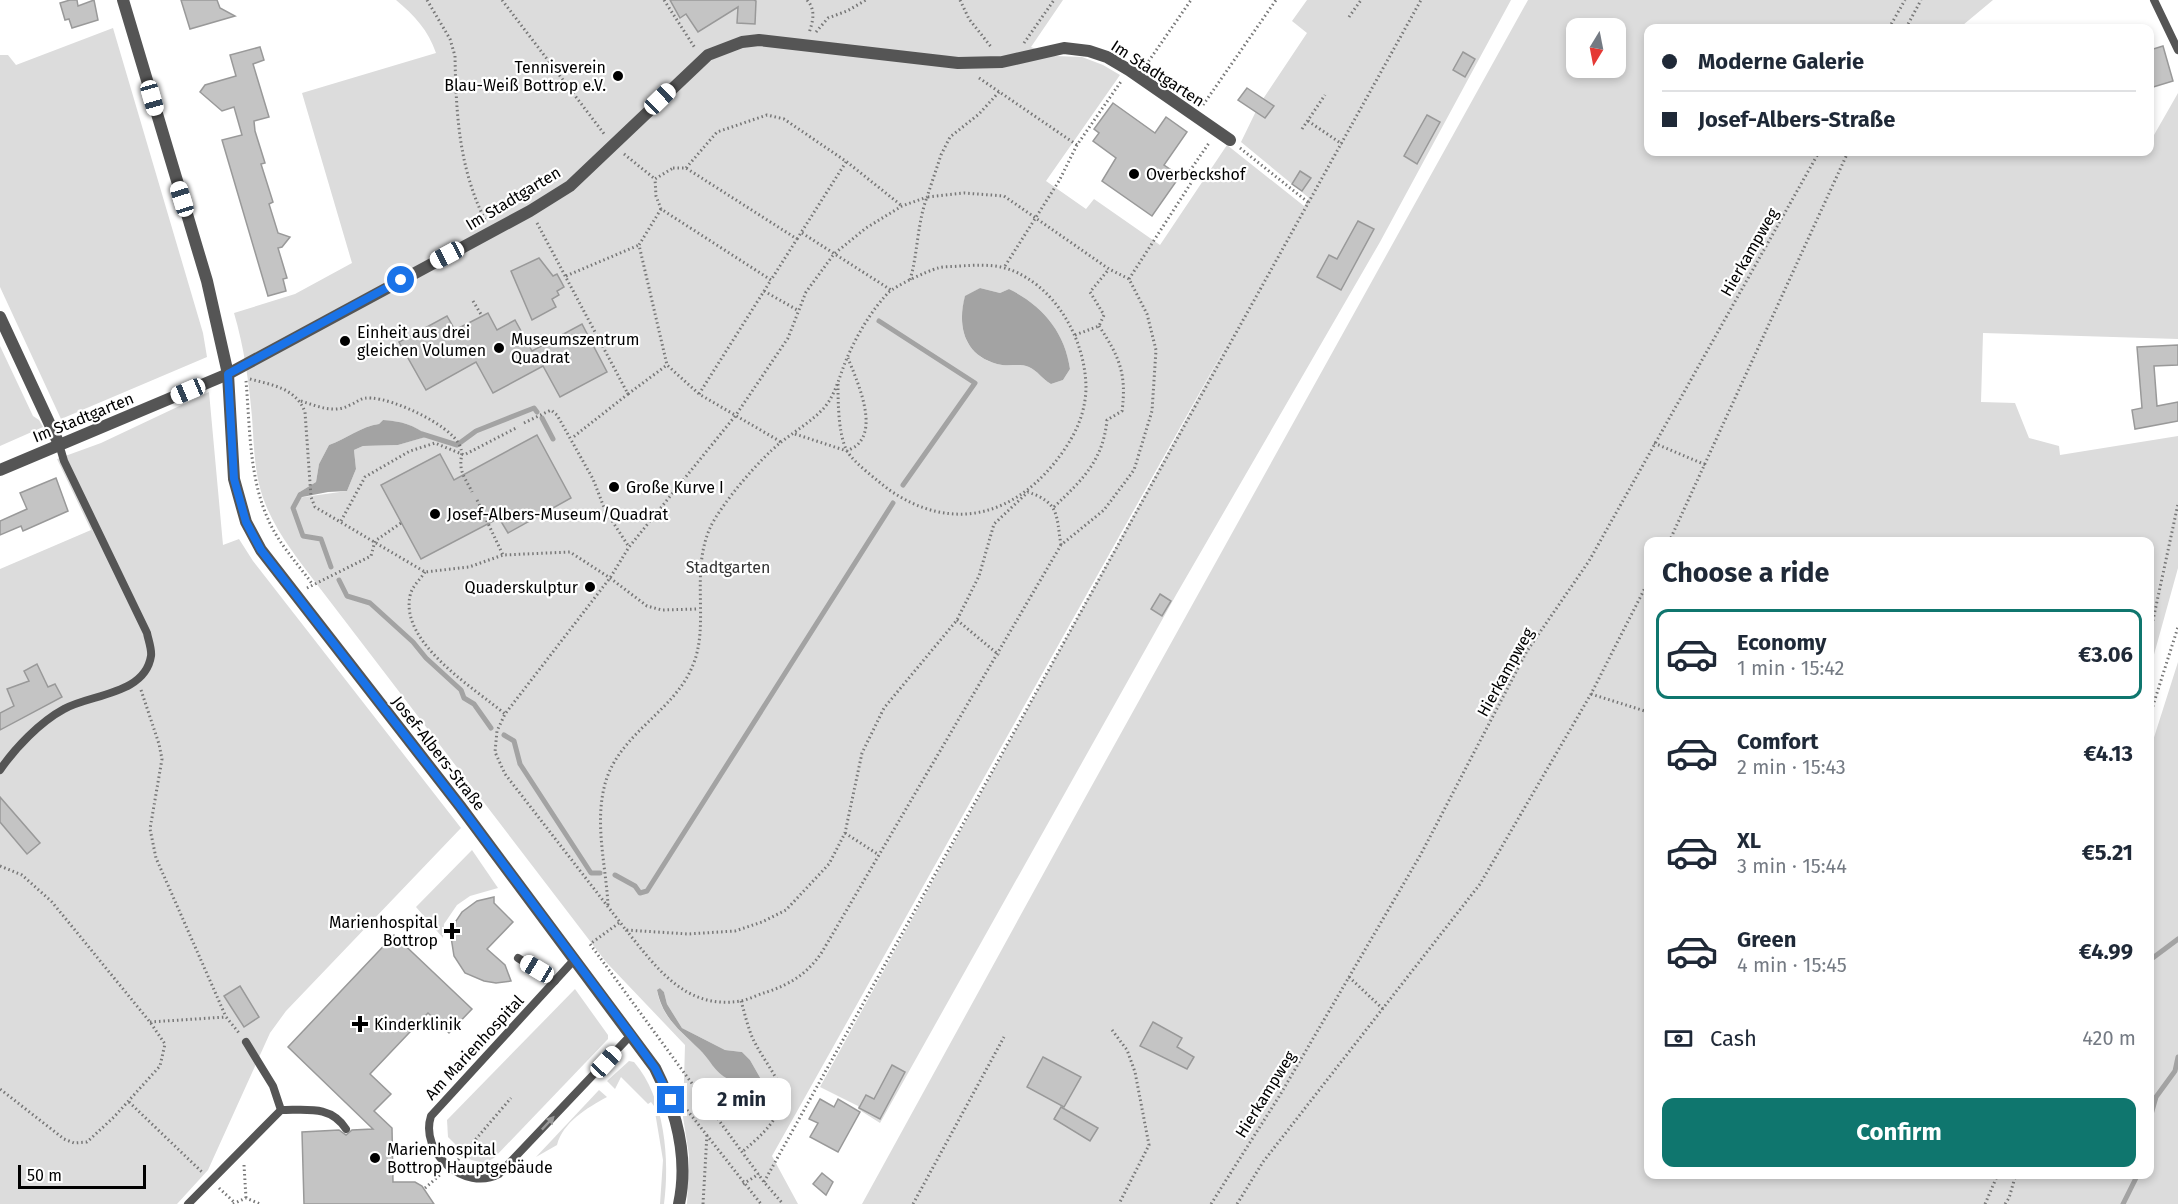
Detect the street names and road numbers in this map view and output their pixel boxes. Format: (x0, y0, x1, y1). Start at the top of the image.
street label: Im Stadtgarten (1108, 36, 1208, 111)
street label: Im Stadtgarten (462, 163, 564, 234)
street label: Hierkampweg (1717, 204, 1783, 300)
street label: Im Stadtgarten (30, 389, 137, 446)
street label: Hierkampweg (1473, 624, 1538, 720)
street label: Josef-Albers-Straße (388, 692, 489, 814)
street label: Am Marienhospital (421, 991, 528, 1104)
street label: Hierkampweg (1231, 1047, 1300, 1141)

